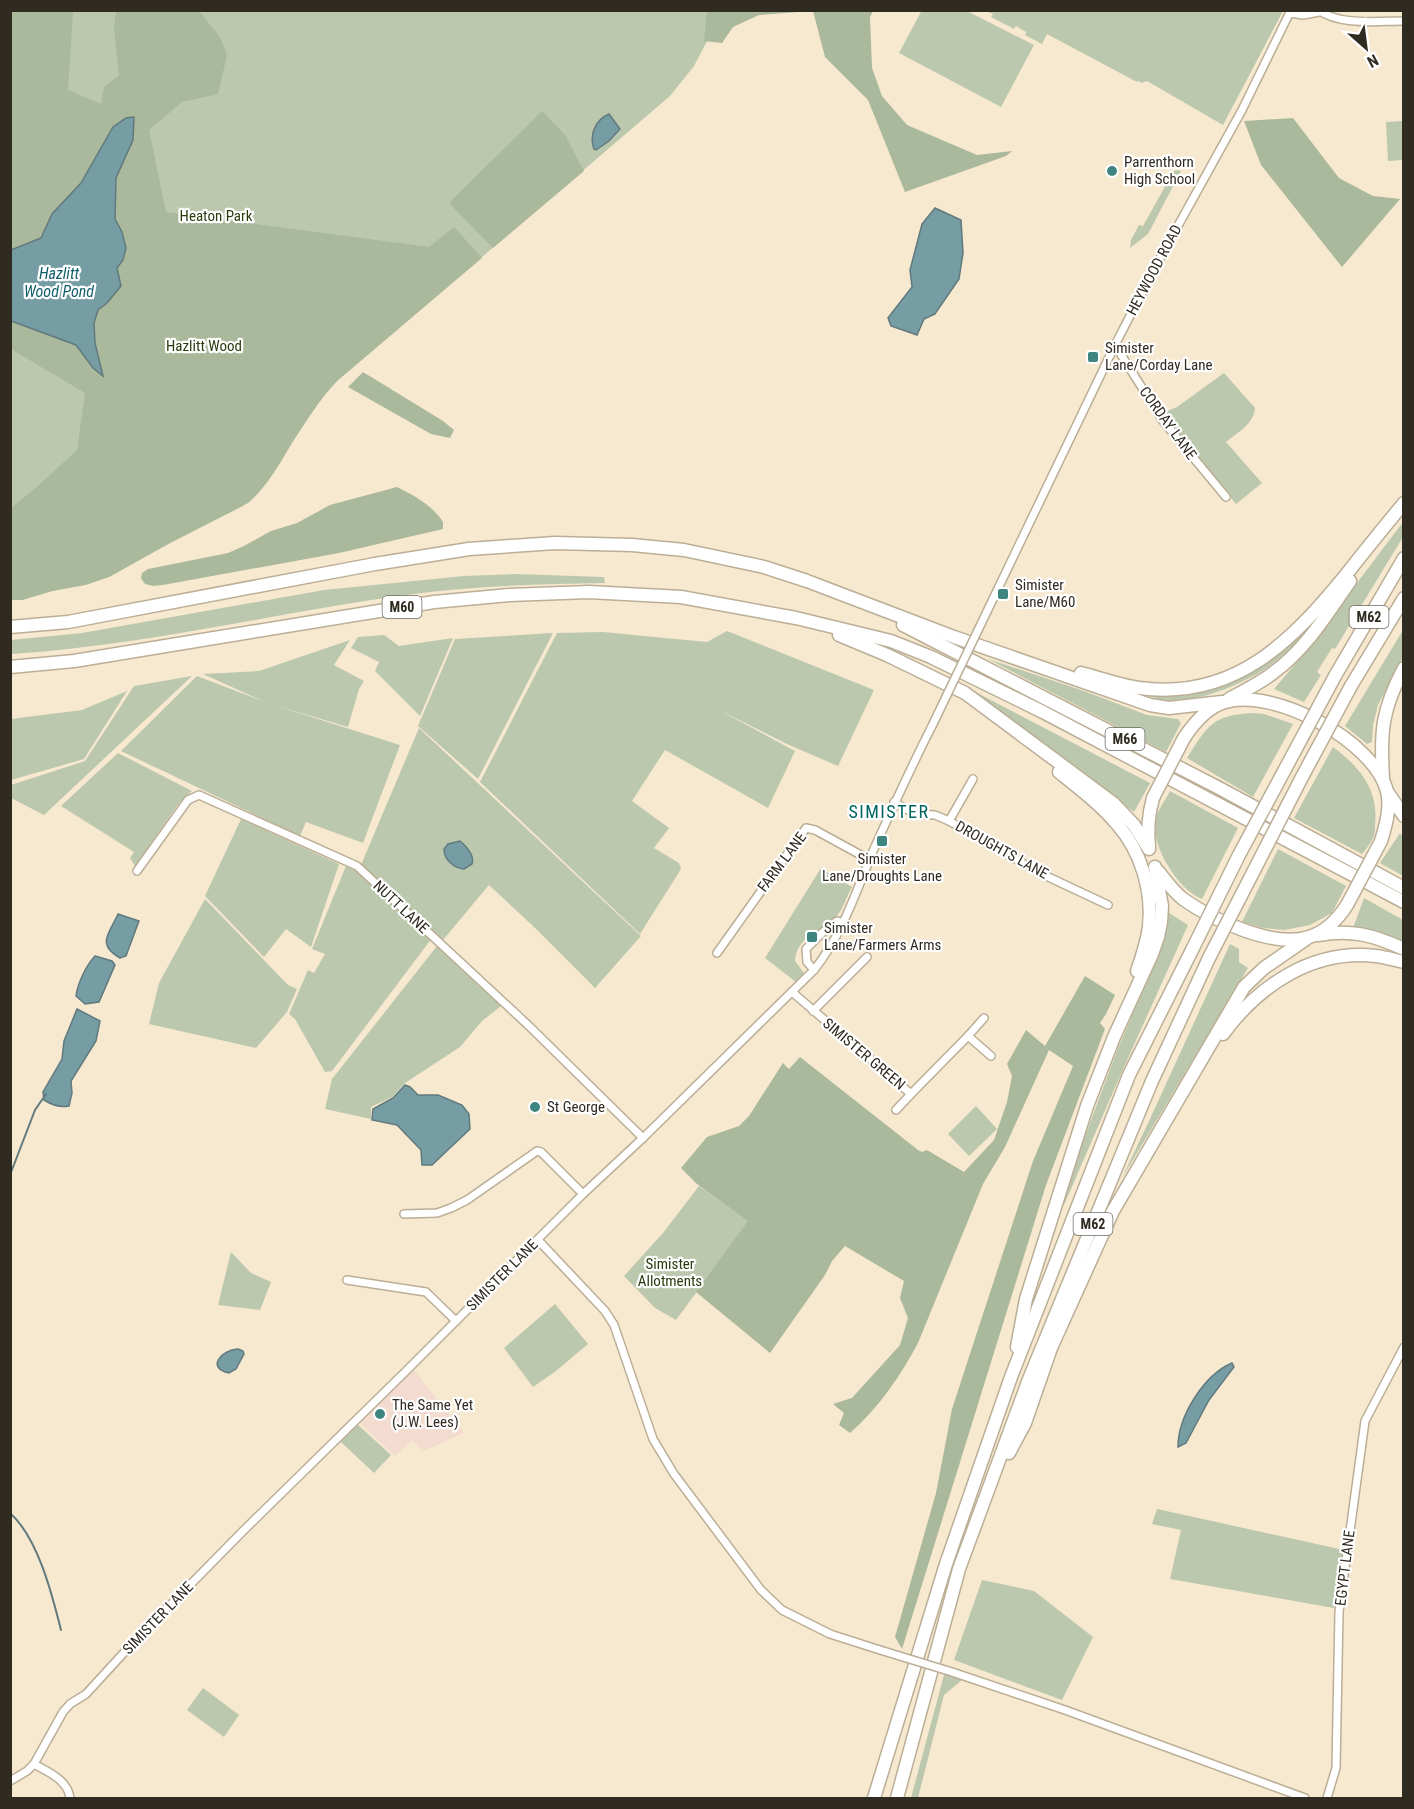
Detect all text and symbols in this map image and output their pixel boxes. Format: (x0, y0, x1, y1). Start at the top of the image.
north arrow (1336, 18, 1396, 78)
text: N (1364, 50, 1382, 71)
place label: Parrenthorn High School (1124, 153, 1195, 188)
marker: Parrenthorn High School (1105, 164, 1119, 178)
park label: Heaton Park (180, 207, 253, 225)
street label: HEYWOOD ROAD (1123, 222, 1185, 318)
water label: Hazlitt Wood Pond (24, 264, 94, 301)
park label: Hazlitt Wood (166, 337, 242, 355)
place label: Simister Lane/Corday Lane (1105, 339, 1212, 374)
marker: Simister Lane/Corday Lane (1086, 350, 1100, 364)
street label: CORDAY LANE (1135, 383, 1201, 463)
place label: Simister Lane/M60 (1015, 576, 1075, 611)
marker: Simister Lane/M60 (996, 587, 1010, 601)
road number: M60 (382, 596, 422, 618)
road number: M62 (1350, 606, 1388, 628)
road number: M66 (1106, 728, 1144, 750)
district label: SIMISTER (848, 801, 930, 822)
street label: DROUGHTS LANE (952, 817, 1052, 883)
street label: FARM LANE (754, 829, 810, 895)
marker: Simister Lane/Droughts Lane (875, 834, 889, 848)
place label: Simister Lane/Droughts Lane (822, 850, 942, 885)
street label: NUTT LANE (370, 877, 432, 937)
place label: Simister Lane/Farmers Arms (824, 919, 942, 954)
marker: Simister Lane/Farmers Arms (805, 930, 819, 944)
street label: SIMISTER GREEN (819, 1014, 909, 1094)
place label: St George (547, 1098, 605, 1116)
marker: St George (528, 1100, 542, 1114)
road number: M62 (1074, 1213, 1112, 1235)
street label: SIMISTER LANE (462, 1235, 542, 1315)
park label: Simister Allotments (638, 1255, 702, 1290)
place label: The Same Yet (J.W. Lees) (392, 1396, 473, 1431)
marker: The Same Yet (J.W. Lees) (373, 1407, 387, 1421)
street label: EGYPT LANE (1331, 1529, 1359, 1607)
street label: SIMISTER LANE (119, 1578, 197, 1658)

